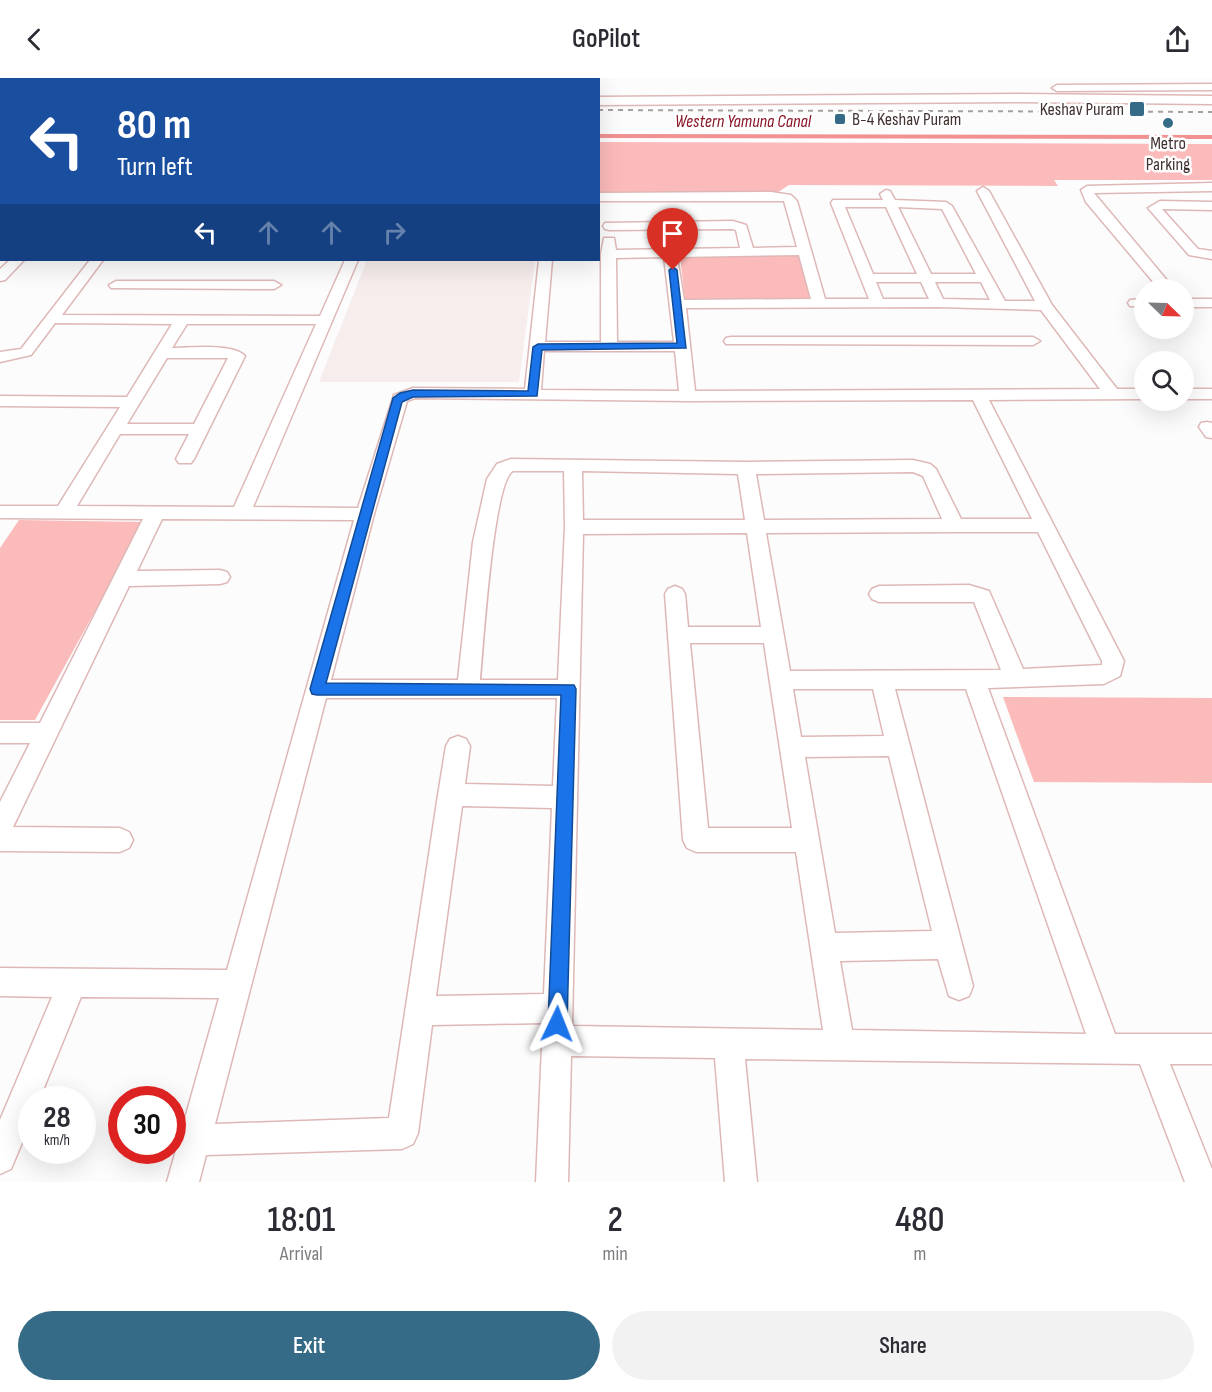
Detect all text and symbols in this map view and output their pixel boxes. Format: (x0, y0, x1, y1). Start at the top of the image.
icon: back (18, 23, 51, 56)
text: GoPilot (572, 23, 640, 55)
icon: share (1161, 23, 1194, 56)
place label: Keshav Puram (1040, 99, 1124, 120)
text: 80 m (117, 100, 191, 151)
marker: Keshav Puram (1128, 100, 1146, 118)
icon: left (18, 102, 96, 180)
place label: B-4 Keshav Puram (852, 109, 961, 130)
water label: Western Yamuna Canal (675, 111, 812, 132)
marker: B-4 Keshav Puram (833, 112, 847, 126)
marker: Metro Parking (1161, 116, 1175, 130)
place label: Metro Parking (1146, 133, 1190, 175)
text: Turn left (117, 151, 193, 183)
pin (647, 208, 698, 270)
icon: left (189, 216, 222, 249)
icon: ahead (252, 216, 285, 249)
icon: ahead (315, 216, 348, 249)
icon: right (378, 216, 411, 249)
icon: arrive (656, 217, 689, 250)
north arrow (1134, 279, 1194, 339)
map controls (1134, 279, 1194, 411)
button: search (1134, 351, 1194, 411)
position arrow (525, 992, 589, 1056)
speed limit sign: 30 (108, 1086, 186, 1164)
text: 28 (43, 1100, 71, 1136)
text: km/h (44, 1131, 70, 1150)
text: 18:01 (267, 1199, 335, 1242)
text: 2 (607, 1199, 623, 1242)
text: 480 (895, 1199, 945, 1242)
text: Arrival (280, 1242, 323, 1266)
text: min (603, 1242, 628, 1266)
text: m (913, 1242, 926, 1266)
button: Exit (18, 1311, 600, 1380)
button: Share (612, 1311, 1194, 1380)

